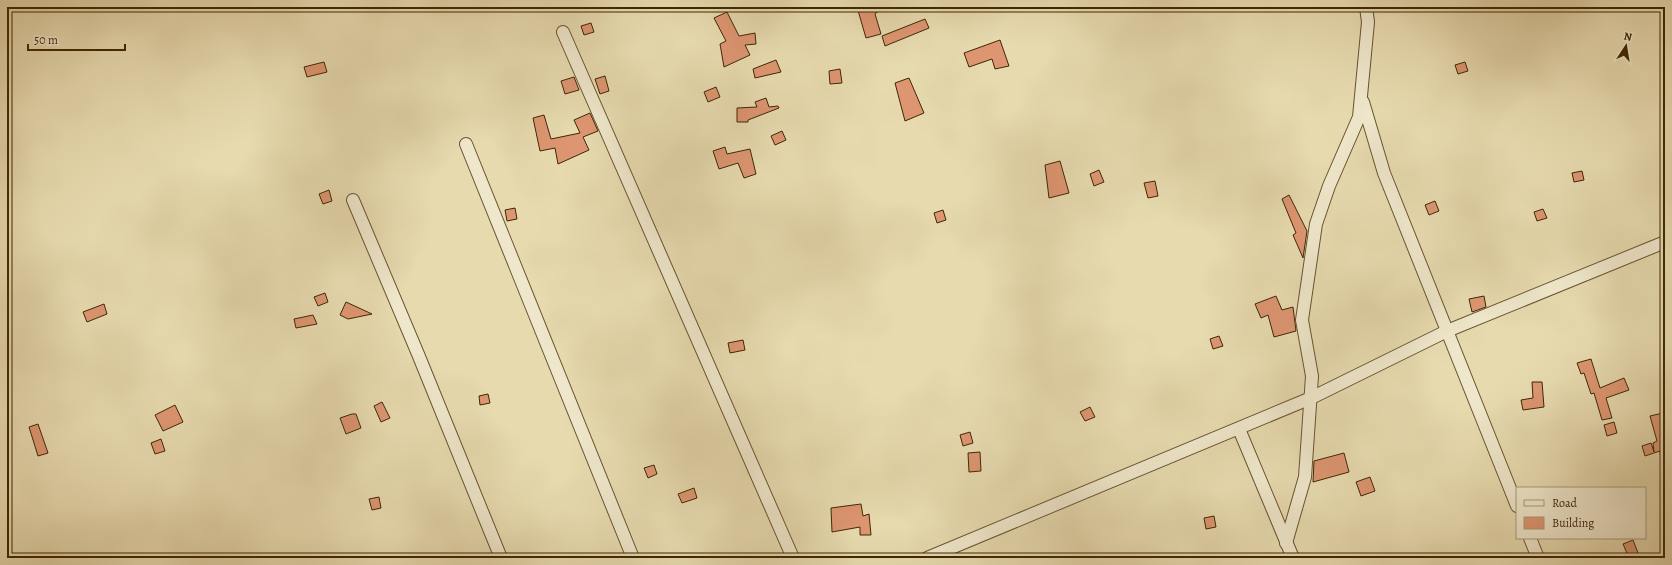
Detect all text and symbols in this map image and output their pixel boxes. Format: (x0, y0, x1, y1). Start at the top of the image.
scale bar (28, 26, 125, 52)
north arrow (1606, 26, 1646, 66)
text: N (1622, 29, 1633, 45)
text: 50 m (34, 32, 58, 48)
legend (1516, 487, 1646, 539)
text: Road (1552, 495, 1578, 511)
text: Building (1552, 515, 1594, 531)

